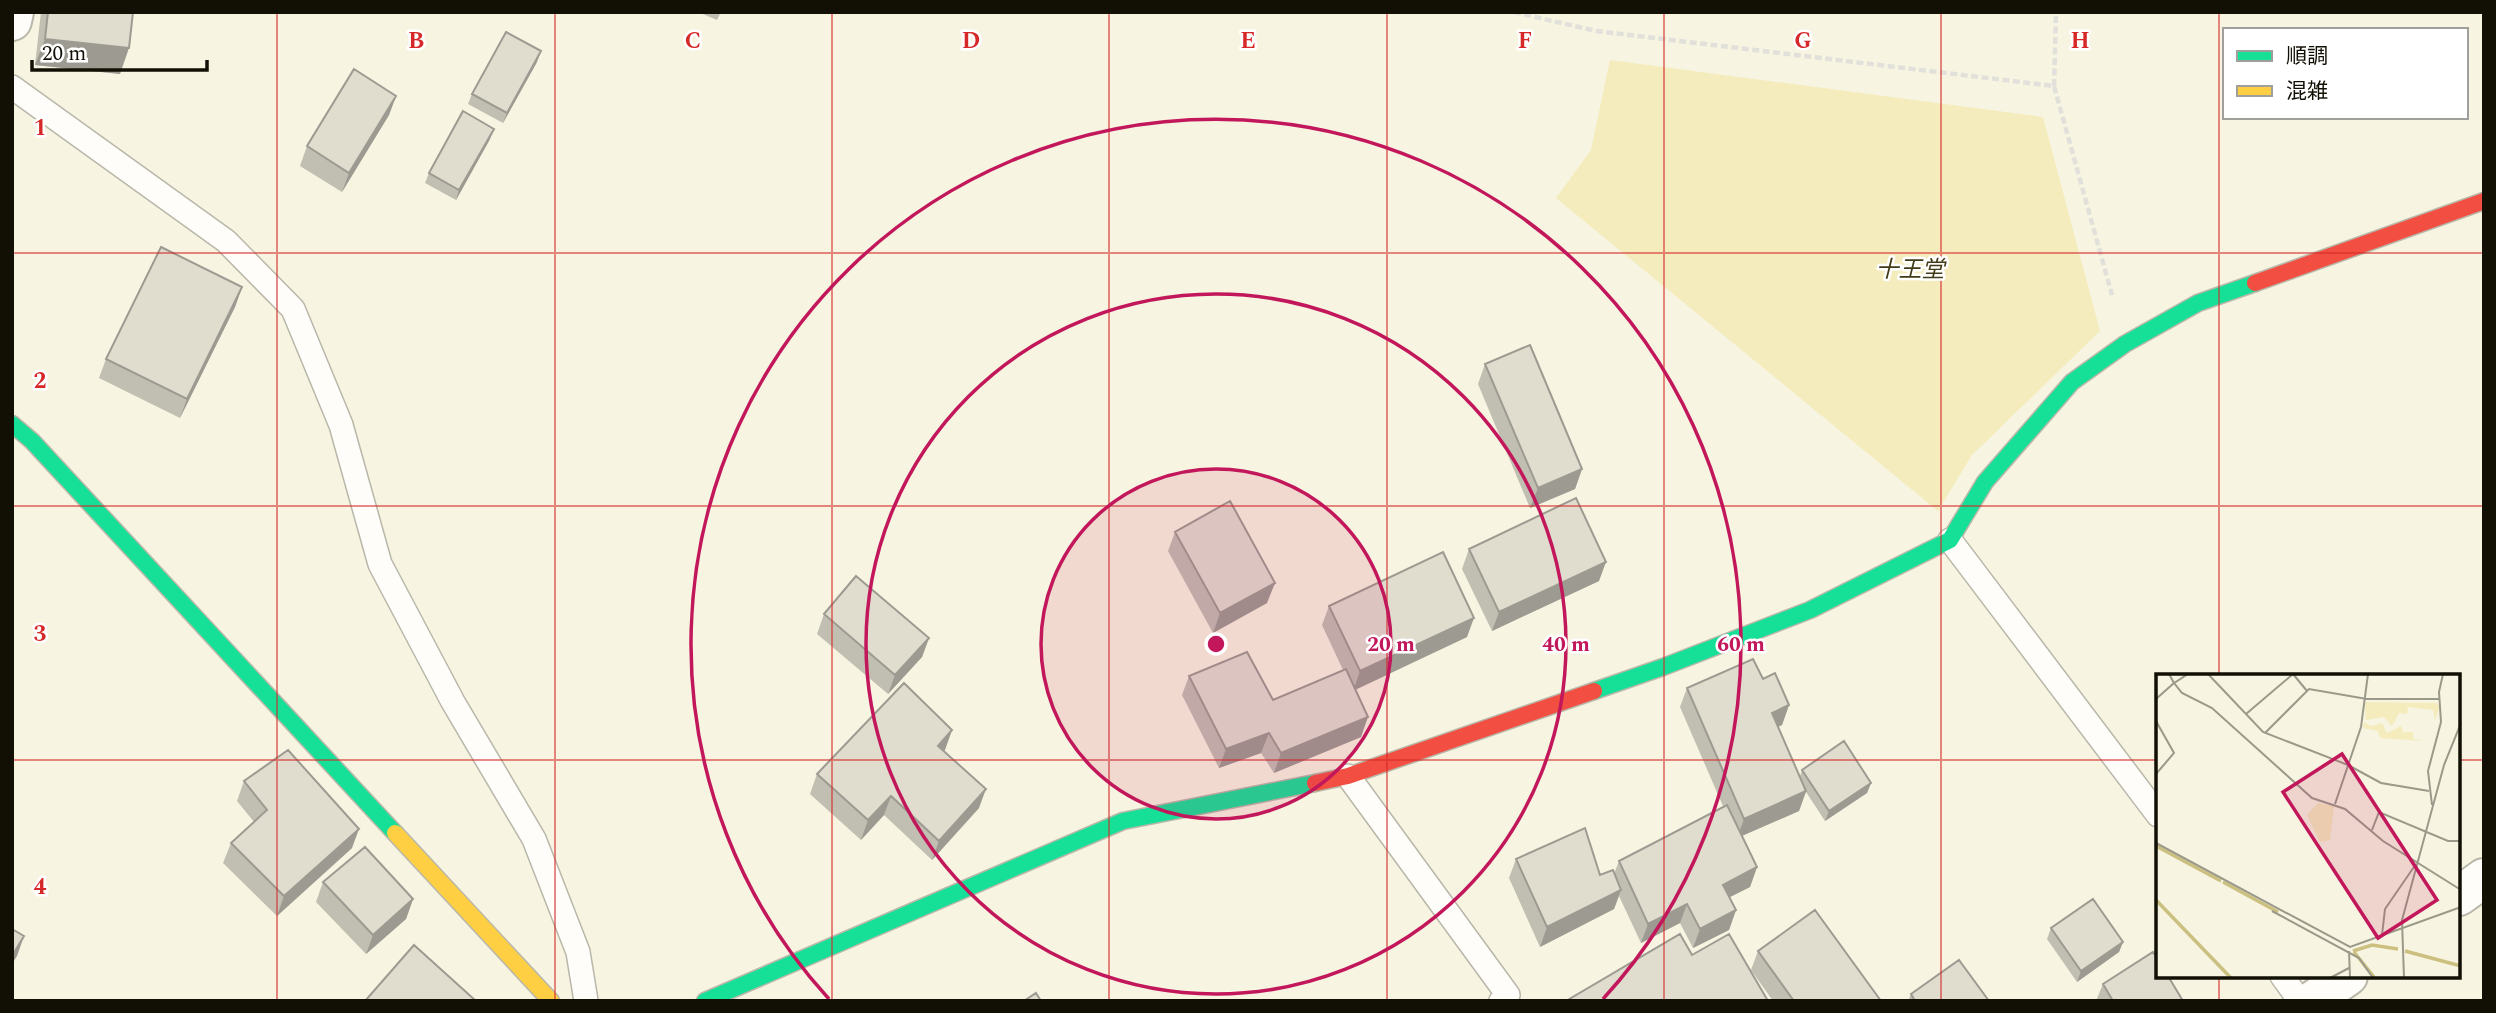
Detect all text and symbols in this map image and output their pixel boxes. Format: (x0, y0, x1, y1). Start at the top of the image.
text: B (408, 24, 424, 59)
text: C (685, 24, 701, 59)
text: D (962, 24, 980, 59)
text: E (1240, 24, 1256, 59)
text: F (1518, 24, 1532, 59)
text: G (1794, 24, 1812, 59)
text: H (2070, 24, 2090, 59)
scale bar (32, 28, 206, 72)
legend (2223, 28, 2468, 119)
text: 20 m (42, 38, 86, 70)
text: 順調 (2286, 41, 2328, 73)
text: 混雑 (2286, 76, 2328, 108)
text: 1 (34, 111, 46, 146)
park label: 十王堂 (1876, 253, 1948, 288)
text: 2 (34, 364, 47, 399)
text: 3 (34, 617, 47, 652)
text: 20 m (1367, 629, 1415, 661)
text: 40 m (1542, 629, 1590, 661)
text: 60 m (1717, 629, 1765, 661)
centre of rings (1204, 632, 1228, 656)
inset map (2156, 674, 2461, 978)
text: 4 (34, 870, 47, 905)

